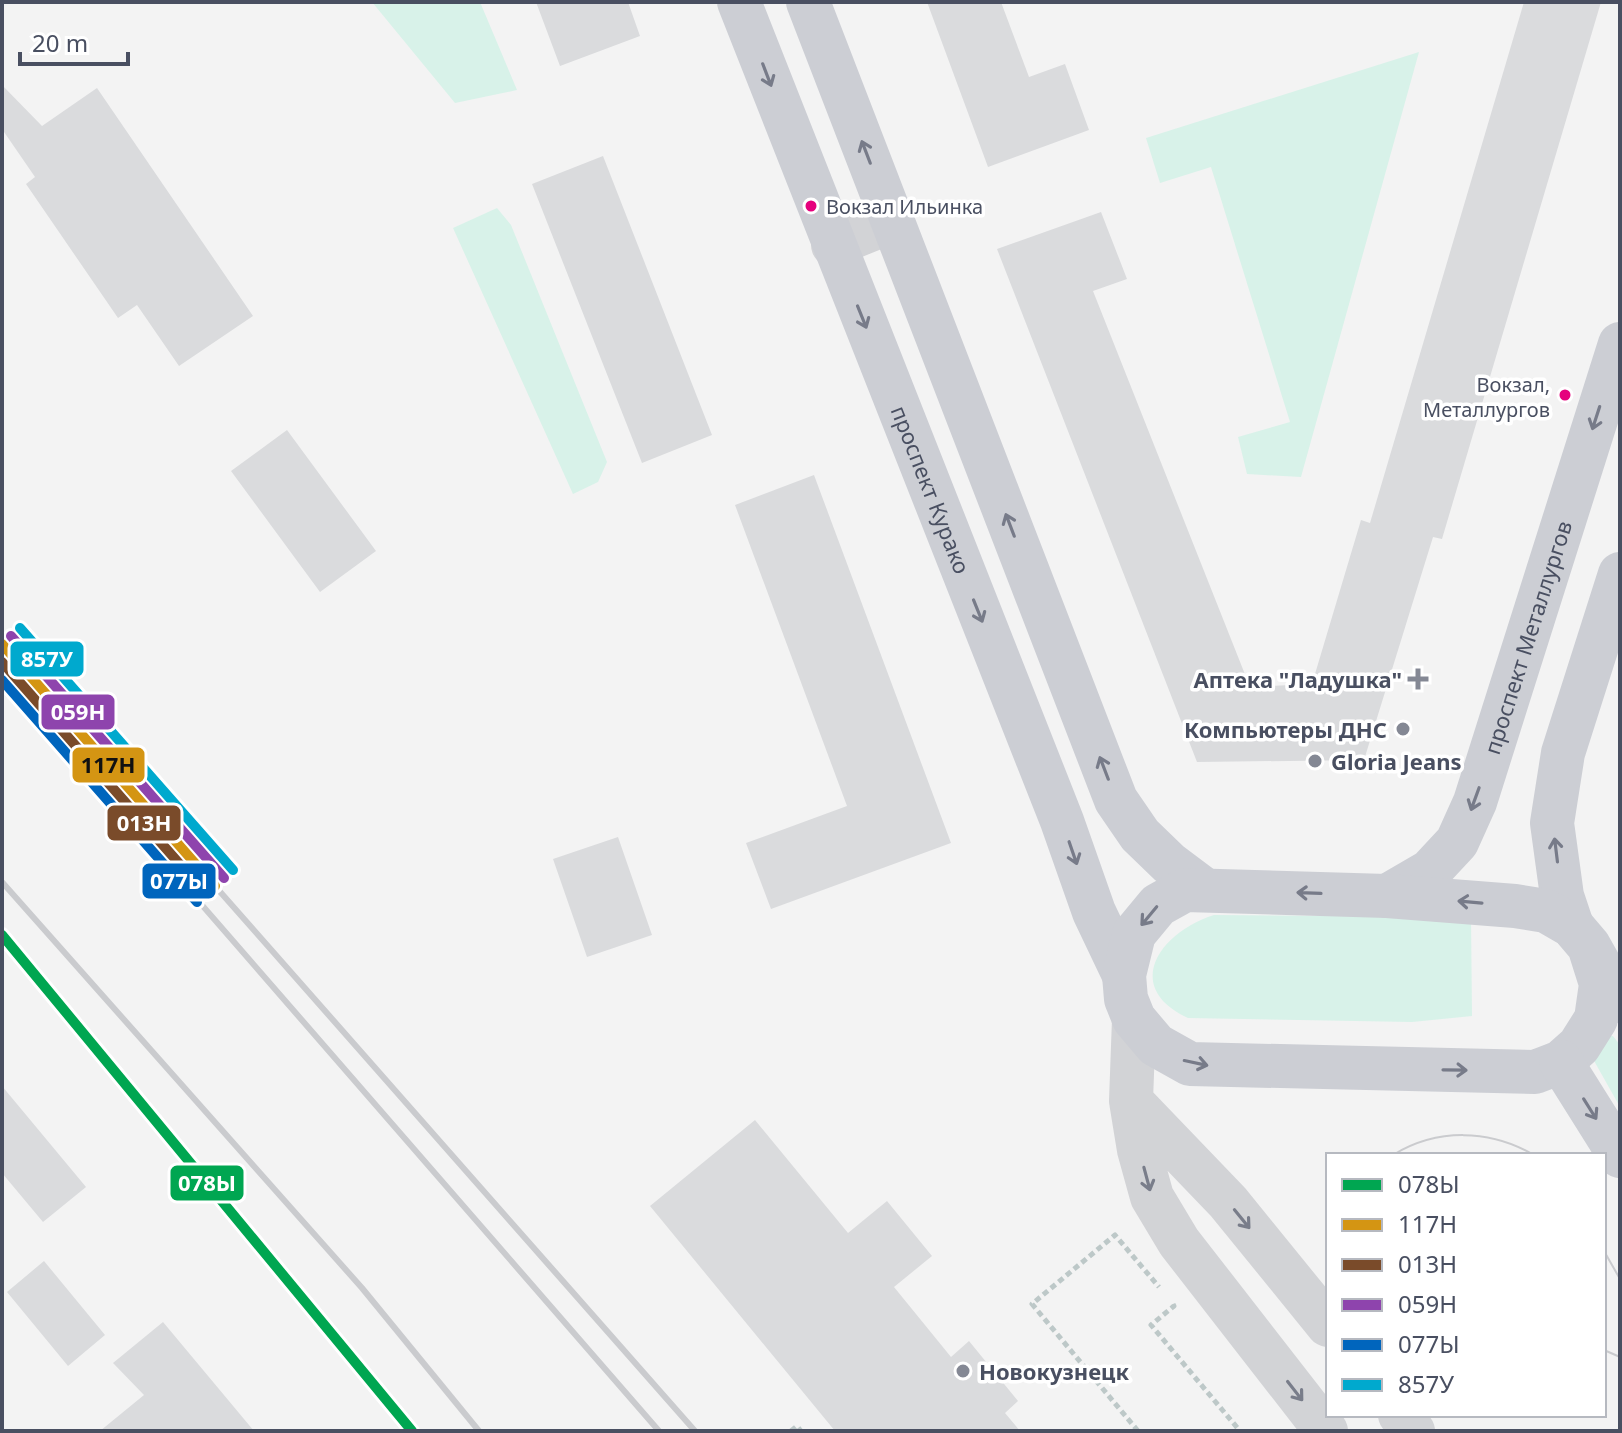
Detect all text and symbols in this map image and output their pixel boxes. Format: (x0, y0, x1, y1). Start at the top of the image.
scale bar (20, 16, 128, 66)
text: 20 m (32, 26, 88, 59)
one-way arrow (761, 62, 775, 87)
one-way arrow (858, 140, 872, 165)
place label: Вокзал Ильинка (826, 193, 983, 220)
marker: Вокзал Ильинка (803, 198, 819, 214)
one-way arrow (856, 304, 870, 329)
place label: Вокзал, Металлургов (1423, 371, 1550, 423)
marker: Вокзал, Металлургов (1557, 387, 1573, 403)
street label: проспект Курако (885, 401, 978, 578)
one-way arrow (1588, 406, 1603, 431)
one-way arrow (1002, 513, 1016, 538)
street label: проспект Металлургов (1476, 517, 1578, 758)
one-way arrow (972, 598, 986, 623)
line badge: 857У (9, 640, 85, 678)
text: 857У (21, 643, 74, 673)
place label: Аптека "Ладушка" (1194, 664, 1402, 694)
marker: Аптека "Ладушка" (1409, 670, 1427, 688)
line badge: 059Н (40, 693, 116, 731)
text: 059Н (51, 696, 105, 726)
place label: Компьютеры ДНС (1184, 714, 1387, 744)
marker: Компьютеры ДНС (1394, 720, 1412, 738)
line badge: 117Н (71, 746, 146, 784)
place label: Gloria Jeans (1331, 746, 1461, 776)
text: 117Н (81, 749, 135, 779)
marker: Gloria Jeans (1306, 752, 1324, 770)
one-way arrow (1096, 756, 1110, 781)
one-way arrow (1466, 787, 1481, 812)
line badge: 013Н (106, 804, 182, 842)
text: 013Н (117, 807, 171, 837)
one-way arrow (1548, 837, 1563, 864)
one-way arrow (1067, 840, 1081, 865)
line badge: 077Ы (141, 862, 217, 900)
text: 077Ы (150, 865, 208, 895)
one-way arrow (1296, 886, 1323, 901)
one-way arrow (1457, 895, 1484, 910)
one-way arrow (1140, 905, 1158, 926)
one-way arrow (1182, 1056, 1208, 1071)
one-way arrow (1441, 1063, 1468, 1078)
one-way arrow (1583, 1097, 1599, 1120)
legend (1326, 1153, 1606, 1417)
line badge: 078Ы (169, 1164, 245, 1202)
one-way arrow (1140, 1166, 1155, 1192)
text: 078Ы (178, 1167, 236, 1197)
text: 078Ы (1398, 1167, 1460, 1200)
text: 117Н (1398, 1207, 1457, 1240)
one-way arrow (1233, 1208, 1251, 1229)
text: 013Н (1398, 1247, 1457, 1280)
text: 059Н (1398, 1287, 1457, 1320)
text: 077Ы (1398, 1327, 1460, 1360)
place label: Новокузнецк (979, 1356, 1129, 1386)
marker: Новокузнецк (954, 1362, 972, 1380)
text: 857У (1398, 1367, 1454, 1400)
one-way arrow (1286, 1380, 1303, 1402)

